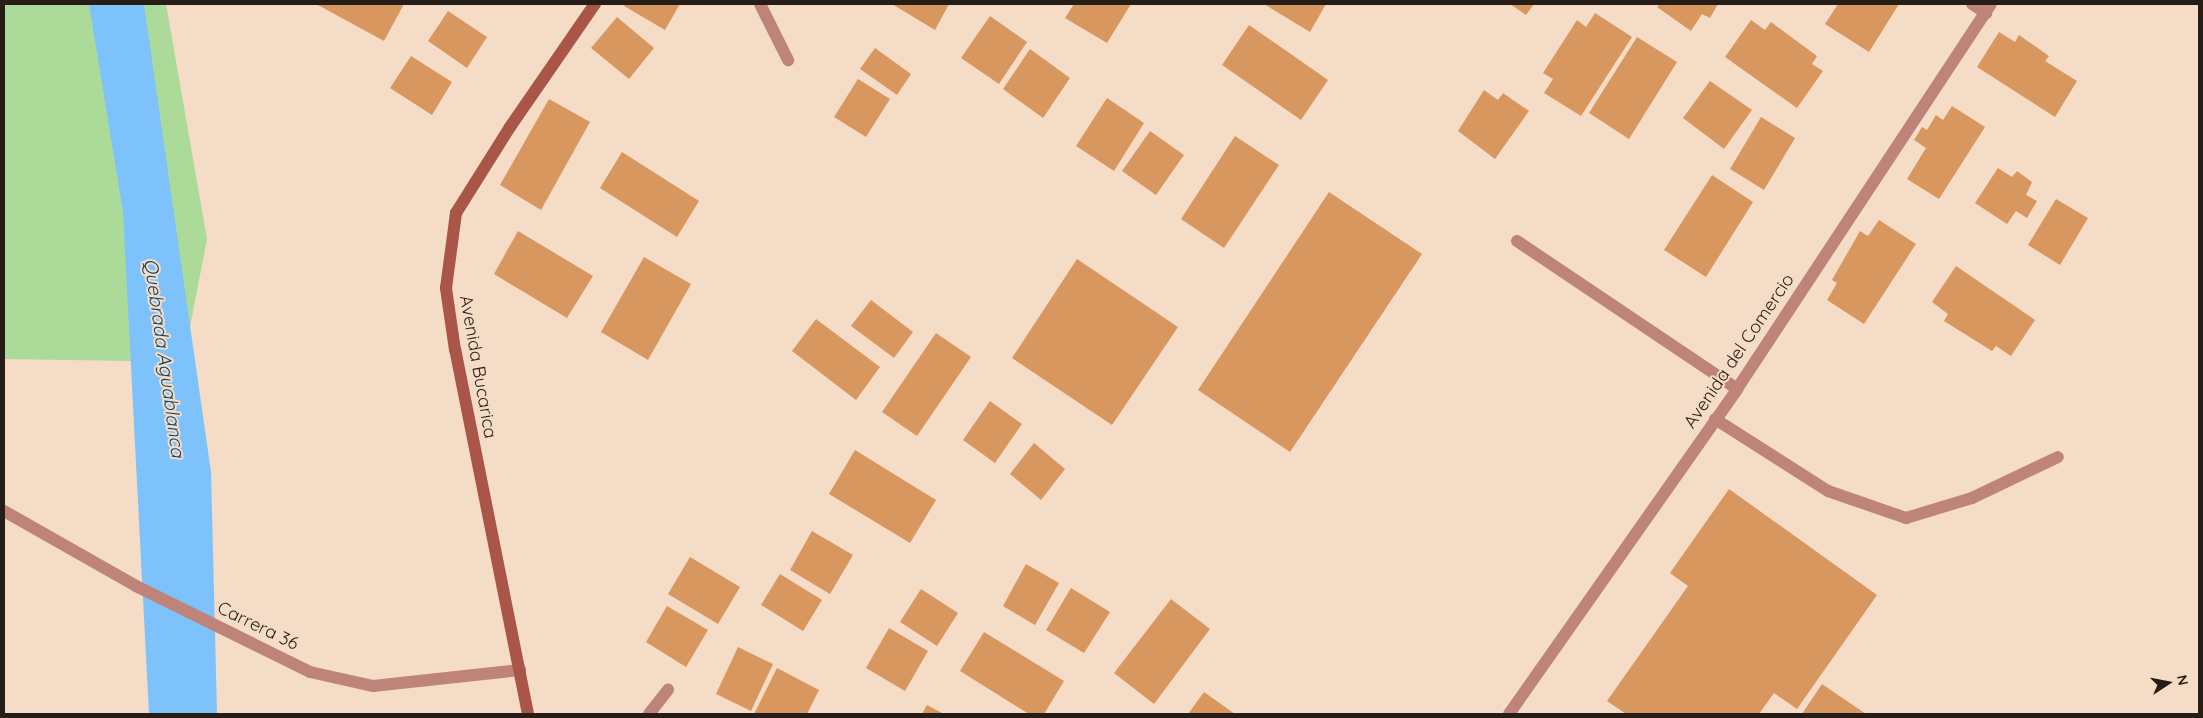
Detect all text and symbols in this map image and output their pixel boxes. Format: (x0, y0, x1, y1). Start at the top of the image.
water label: Quebrada Aguablanca (139, 257, 189, 459)
street label: Avenida del Comercio (1679, 270, 1799, 432)
street label: Avenida Bucarica (455, 294, 501, 440)
street label: Carrera 36 (214, 597, 302, 655)
north arrow (2143, 658, 2193, 708)
text: N (2173, 673, 2193, 687)

